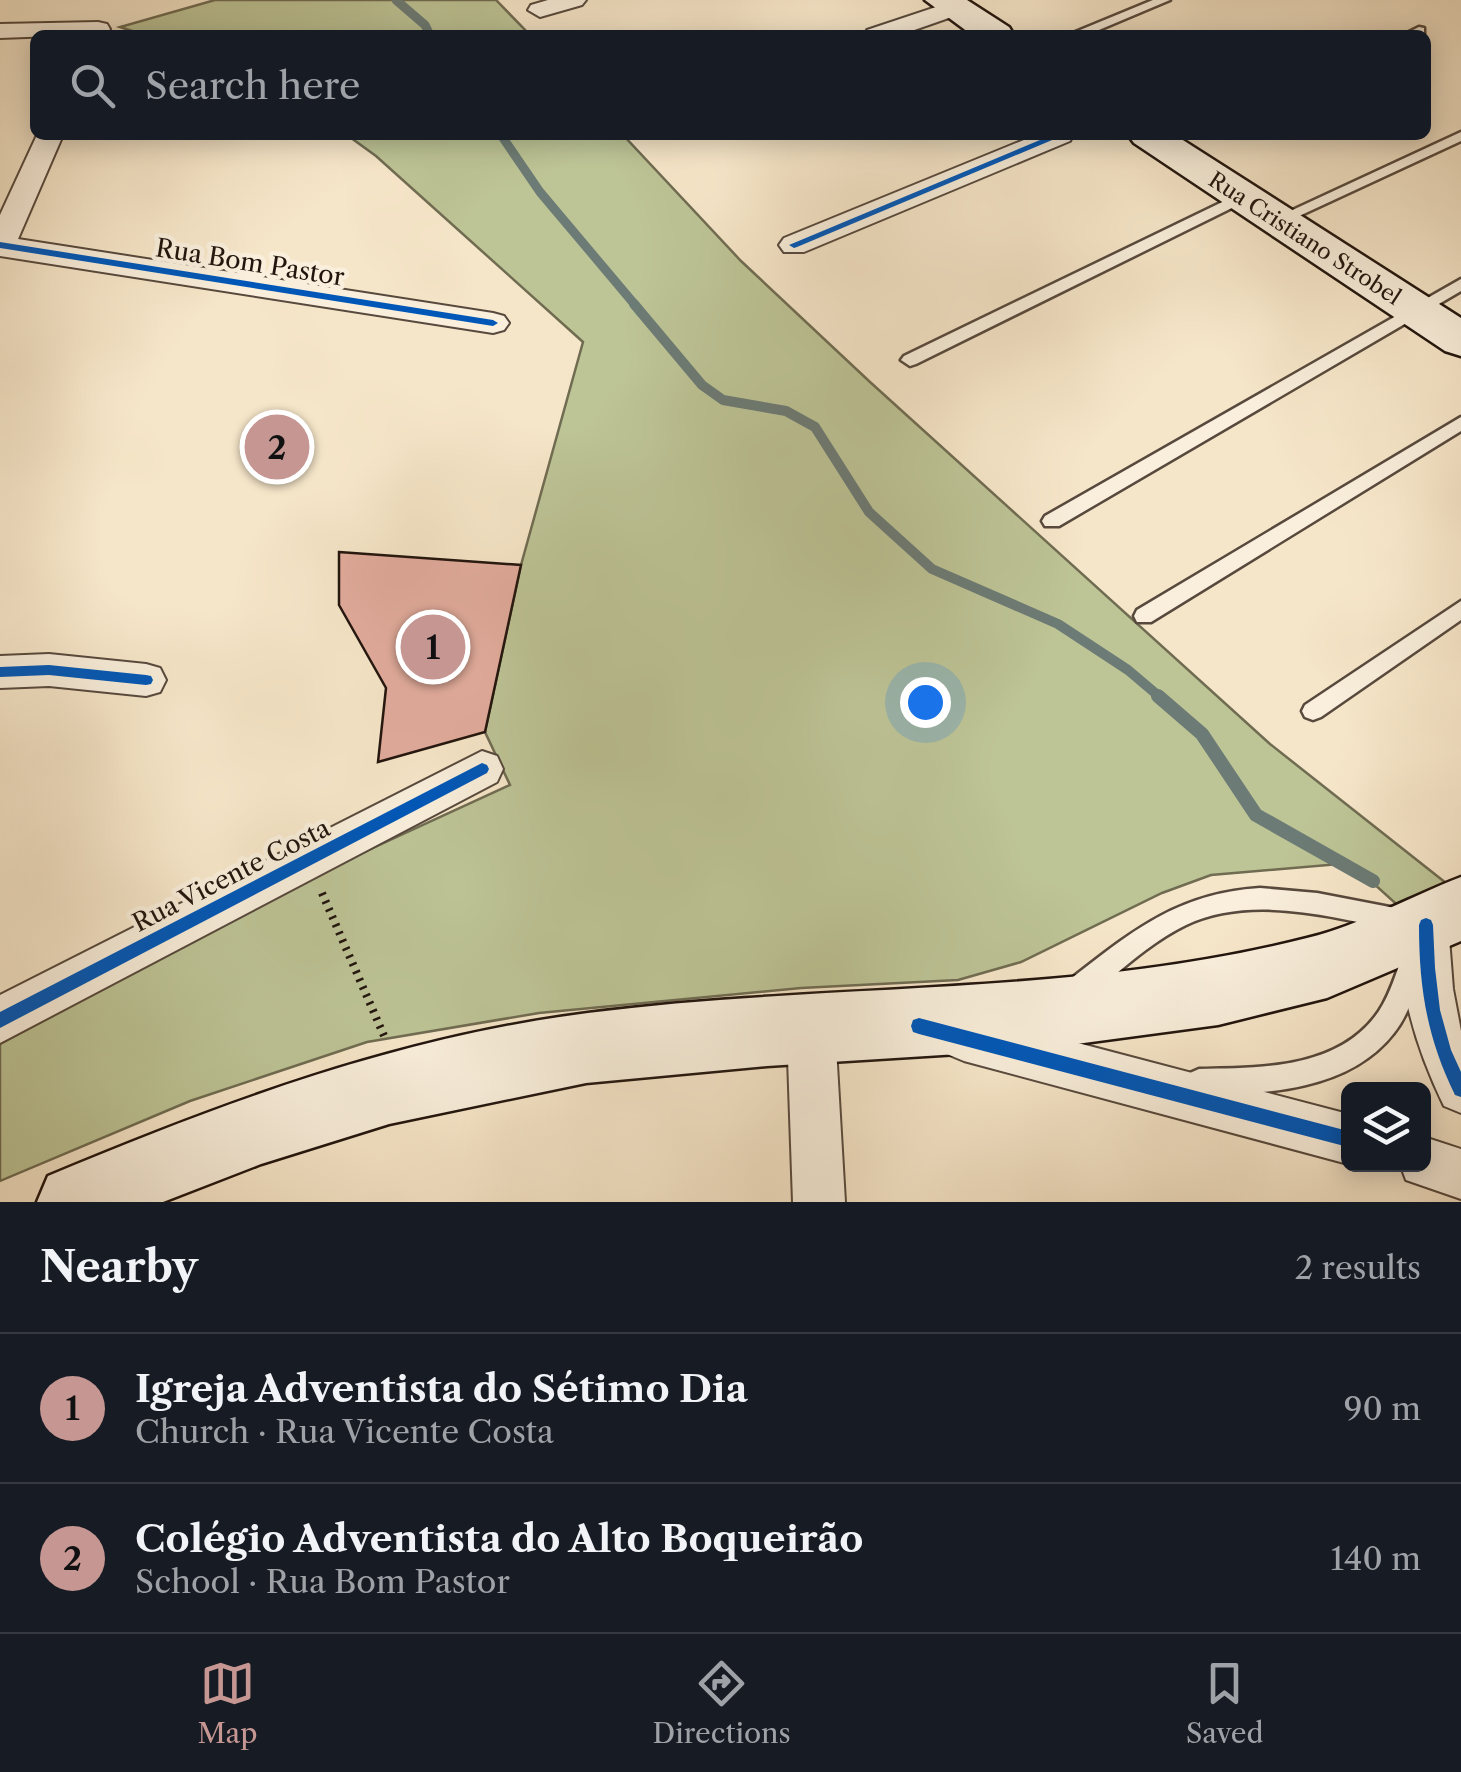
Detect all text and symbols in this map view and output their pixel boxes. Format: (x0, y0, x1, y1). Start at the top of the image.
search box (30, 30, 1431, 140)
icon: search (65, 58, 120, 113)
text: Search here (145, 62, 360, 109)
street label: Rua Cristiano Strobel (1203, 166, 1406, 311)
street label: Rua Bom Pastor (153, 232, 347, 293)
pin: 2 (244, 410, 310, 484)
pin: 1 (400, 610, 466, 684)
your location (900, 677, 951, 728)
street label: Rua Vicente Costa (127, 812, 336, 939)
map controls (1341, 1082, 1431, 1172)
button: layers (1341, 1082, 1431, 1172)
text: Nearby (40, 1241, 198, 1293)
text: 2 results (1295, 1248, 1421, 1287)
text: Igreja Adventista do Sétimo Dia (135, 1365, 748, 1412)
text: 1 (65, 1389, 80, 1428)
text: 90 m (1344, 1389, 1421, 1428)
text: Church · Rua Vicente Costa (135, 1412, 554, 1451)
text: Colégio Adventista do Alto Boqueirão (135, 1515, 863, 1562)
text: 2 (63, 1539, 82, 1578)
text: 140 m (1330, 1539, 1421, 1578)
text: School · Rua Bom Pastor (135, 1562, 510, 1601)
tab: Map (197, 1656, 258, 1750)
tab: Directions (652, 1656, 791, 1750)
tab: Saved (1186, 1656, 1264, 1750)

